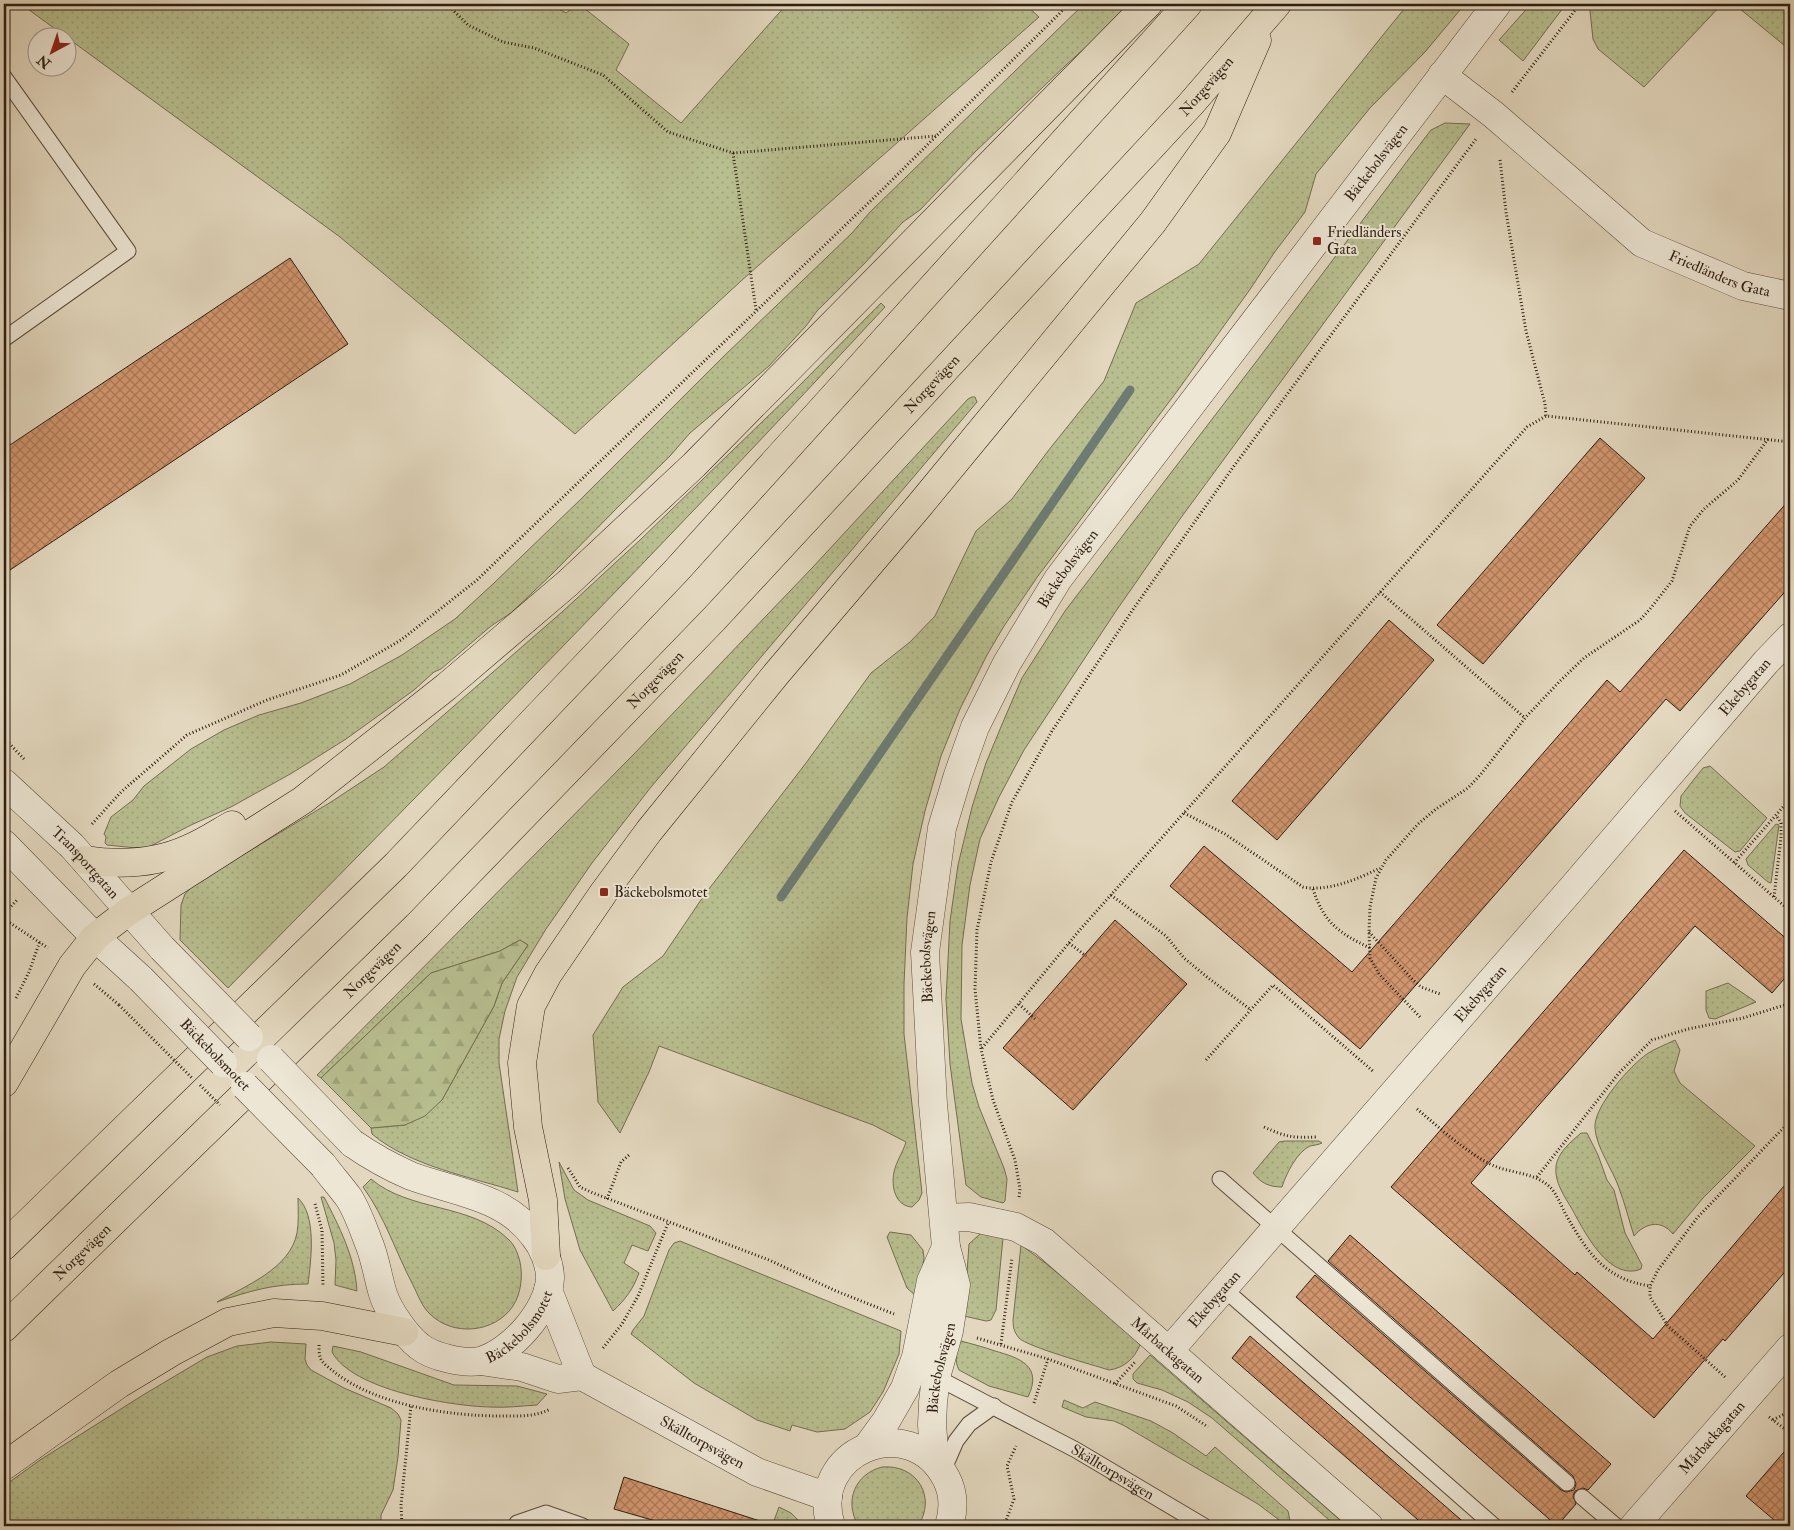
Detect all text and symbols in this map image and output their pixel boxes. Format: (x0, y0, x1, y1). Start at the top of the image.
north arrow (28, 28, 78, 78)
text: N (33, 51, 55, 73)
street label: Norgevägen (1175, 52, 1238, 120)
street label: Bäckebolsvägen (1340, 120, 1412, 205)
place label: Friedländers Gata (1327, 223, 1401, 259)
marker: Friedländers Gata (1311, 235, 1323, 247)
street label: Friedländers Gata (1666, 246, 1773, 301)
street label: Norgevägen (900, 350, 964, 417)
street label: Bäckebolsvägen (1033, 525, 1102, 612)
street label: Norgevägen (623, 647, 688, 713)
street label: Ekebygatan (1715, 654, 1775, 720)
street label: Transportgatan (47, 822, 124, 903)
place label: Bäckebolsmotet (614, 883, 708, 902)
marker: Bäckebolsmotet (598, 886, 610, 898)
street label: Bäckebolsvägen (915, 909, 940, 1004)
street label: Norgevägen (339, 937, 405, 1002)
street label: Ekebygatan (1450, 961, 1511, 1026)
street label: Bäckebolsmotet (176, 1015, 254, 1095)
street label: Norgevägen (49, 1219, 115, 1284)
street label: Ekebygatan (1184, 1266, 1245, 1332)
street label: Bäckebolsmotet (482, 1288, 557, 1368)
street label: Mårbackagatan (1127, 1313, 1208, 1387)
street label: Bäckebolsvägen (923, 1321, 960, 1414)
street label: Mårbackagatan (1675, 1396, 1749, 1478)
street label: Skälltorpsvägen (657, 1411, 748, 1473)
street label: Skälltorpsvägen (1068, 1440, 1158, 1504)

